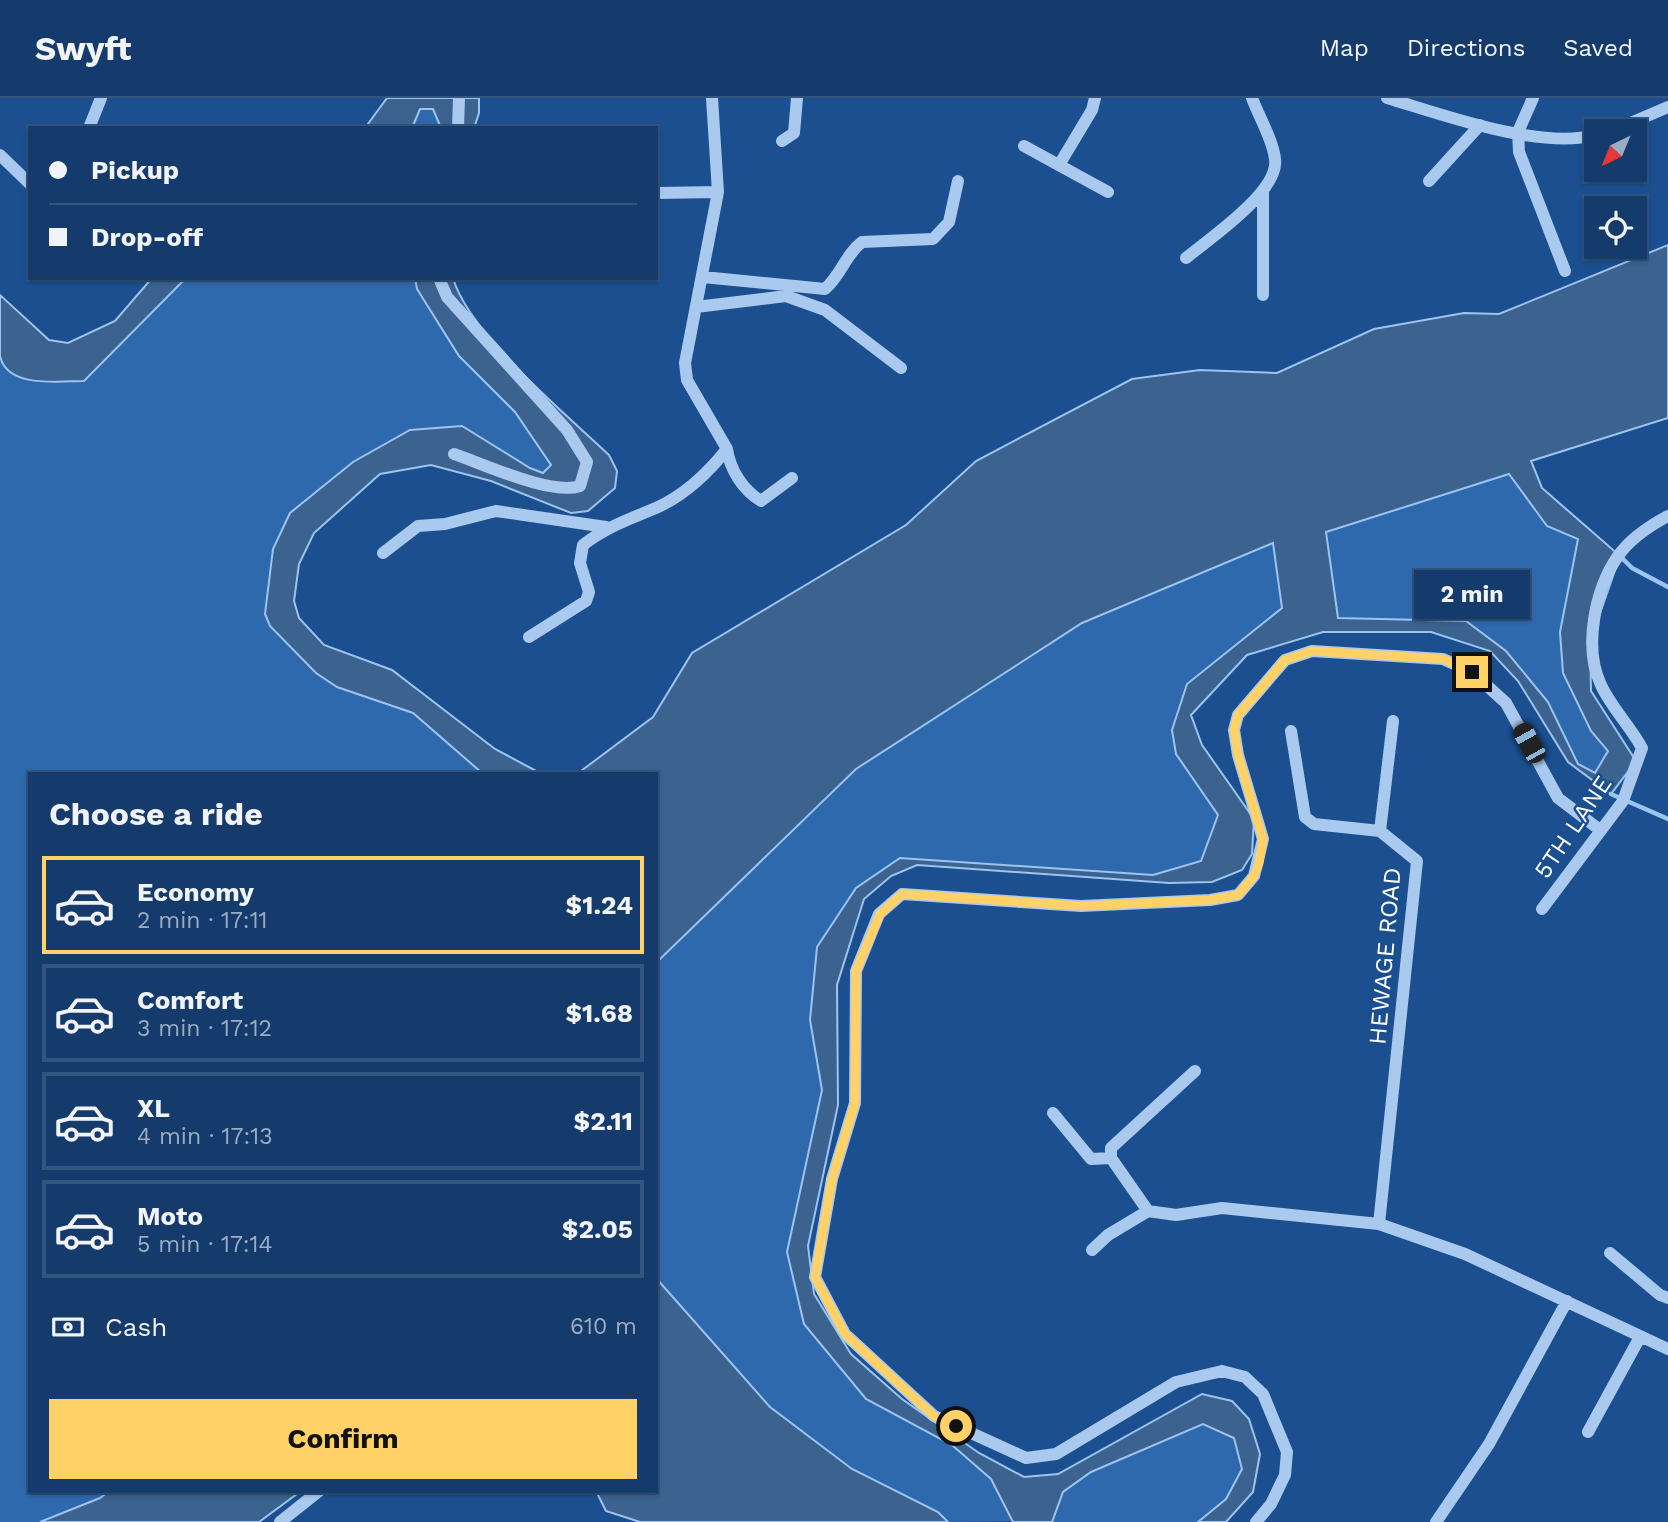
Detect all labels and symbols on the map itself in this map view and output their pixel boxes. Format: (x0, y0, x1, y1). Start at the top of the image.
north arrow (1584, 119, 1647, 182)
callout: 2 min (1414, 570, 1530, 620)
route end (1456, 656, 1488, 688)
car (1510, 720, 1549, 766)
street label: 5TH LANE (1529, 771, 1617, 883)
street label: HEWAGE ROAD (1363, 866, 1407, 1046)
route start (940, 1410, 972, 1442)

